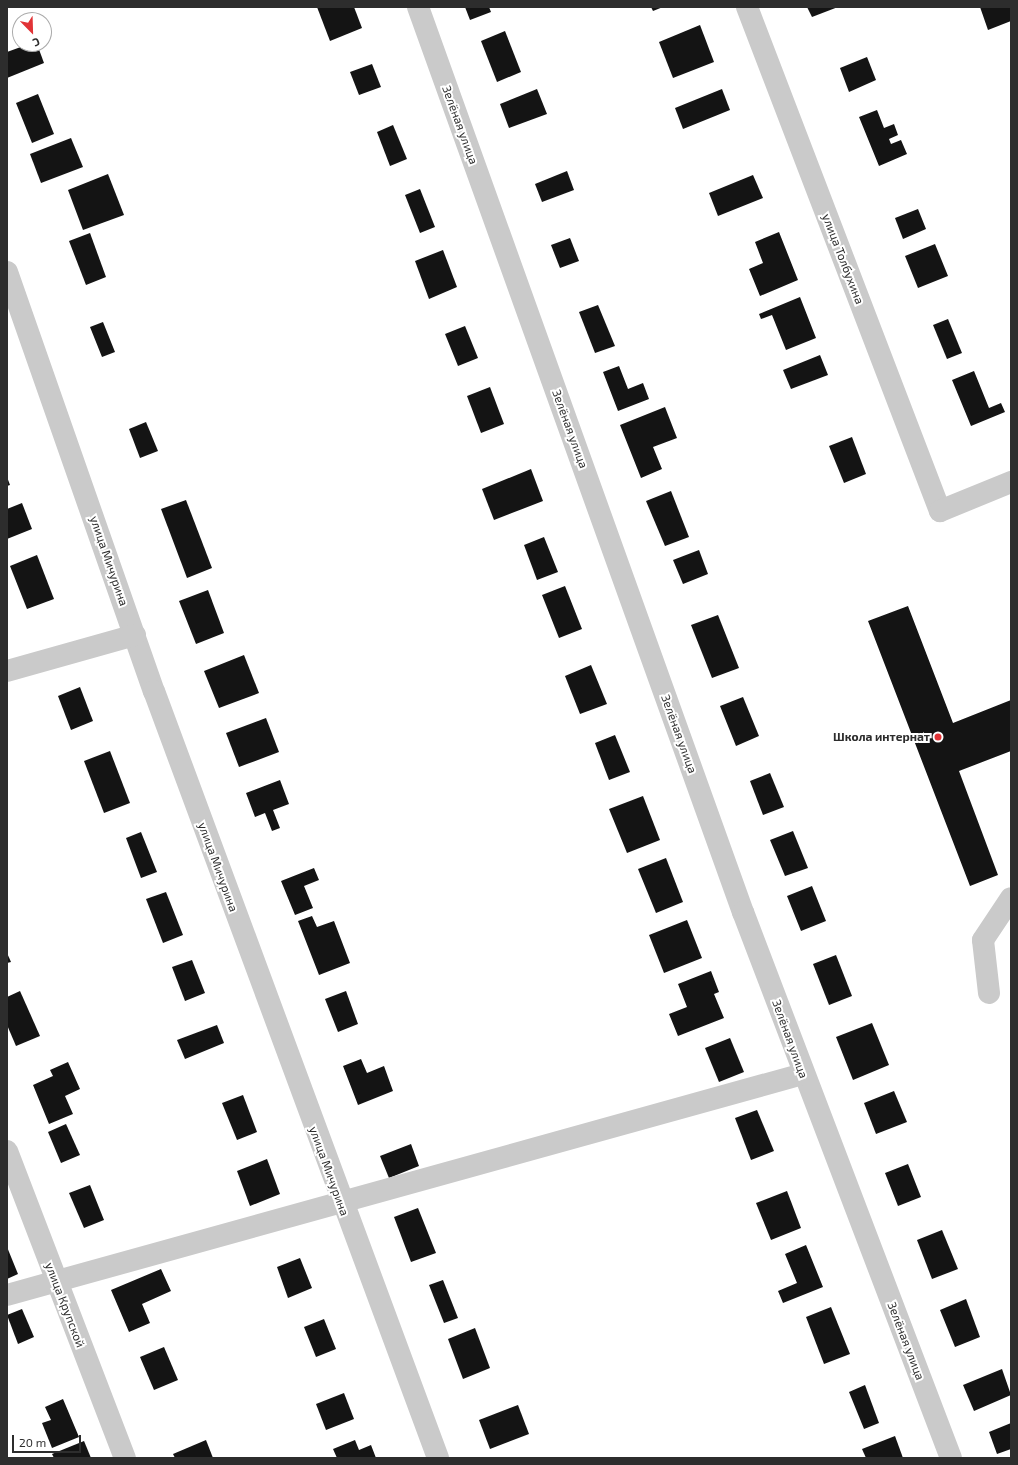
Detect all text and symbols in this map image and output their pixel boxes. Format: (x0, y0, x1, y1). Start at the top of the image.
north arrow (12, 12, 52, 52)
text: С (31, 35, 42, 50)
street label: Зелёная улица (439, 84, 481, 166)
street label: улица Толбухина (819, 212, 867, 306)
street label: Зелёная улица (549, 388, 591, 470)
street label: улица Мичурина (87, 514, 131, 608)
street label: Зелёная улица (658, 693, 700, 775)
place label: Школа интернат (833, 730, 930, 744)
marker: Школа интернат (933, 732, 943, 742)
street label: улица Мичурина (195, 820, 241, 914)
street label: Зелёная улица (769, 998, 811, 1080)
street label: улица Мичурина (306, 1124, 352, 1218)
street label: улица Крупской (42, 1261, 88, 1349)
street label: Зелёная улица (884, 1300, 928, 1382)
scale bar (14, 1427, 83, 1453)
text: 20 m (19, 1435, 46, 1449)

